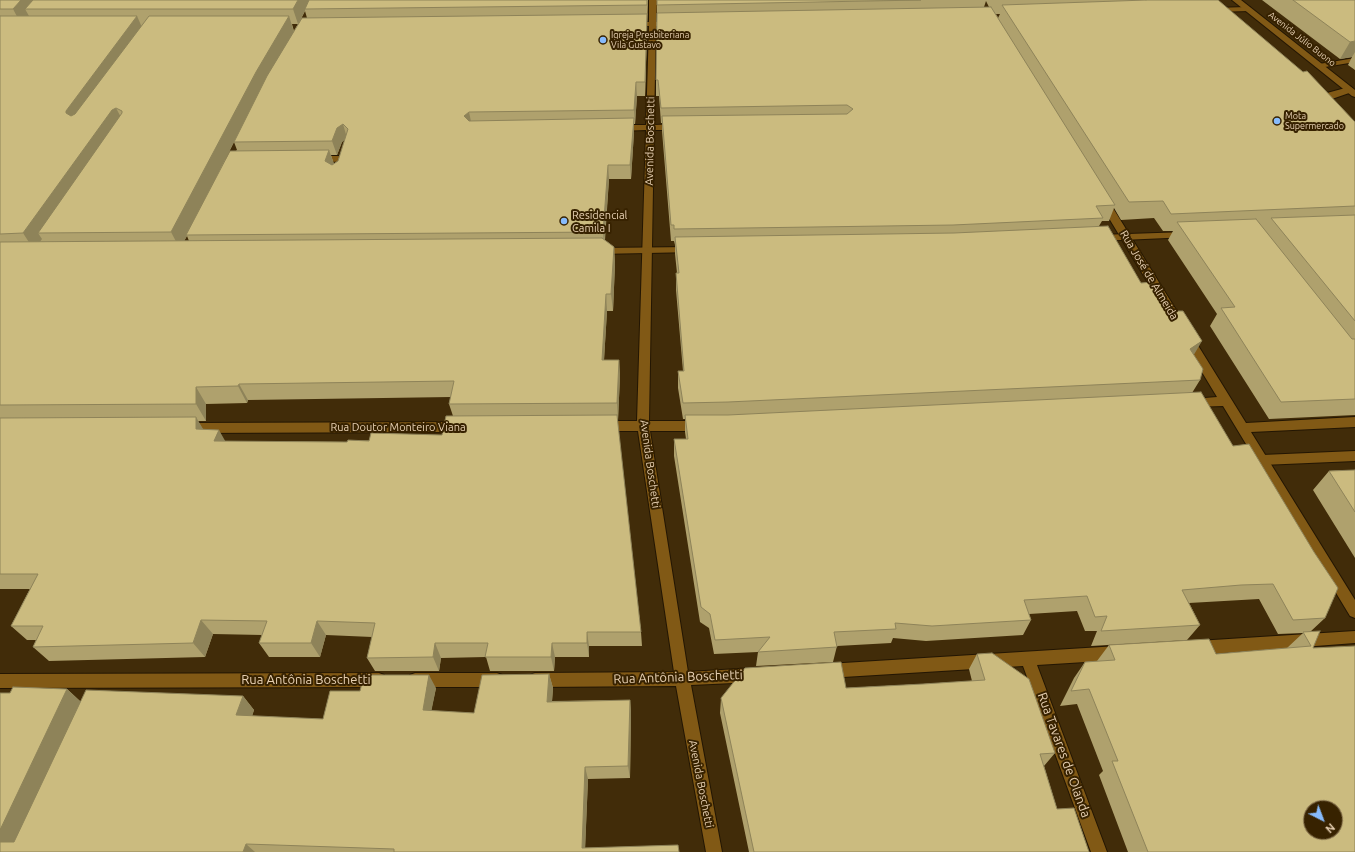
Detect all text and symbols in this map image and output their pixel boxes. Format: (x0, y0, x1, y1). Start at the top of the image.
street label: Avenida Júlio Buono (1266, 9, 1338, 69)
place label: Igreja Presbiteriana Vila Gustavo (611, 30, 689, 51)
marker: Igreja Presbiteriana Vila Gustavo (598, 35, 608, 45)
street label: Avenida Boschetti (643, 96, 657, 186)
place label: Mota Supermercado (1285, 111, 1344, 132)
marker: Mota Supermercado (1272, 116, 1282, 126)
place label: Residencial Camila I (572, 208, 627, 234)
marker: Residencial Camila I (559, 216, 569, 226)
street label: Rua José de Almeida (1117, 228, 1181, 322)
street label: Avenida Boschetti (637, 419, 663, 509)
street label: Rua Doutor Monteiro Viana (330, 420, 466, 434)
street label: Rua Antônia Boschetti (613, 667, 743, 687)
street label: Rua Antônia Boschetti (241, 672, 371, 688)
street label: Rua Tavares de Olanda (1034, 690, 1094, 820)
street label: Avenida Boschetti (686, 739, 716, 829)
north arrow (1303, 800, 1343, 840)
text: N (1323, 821, 1337, 835)

